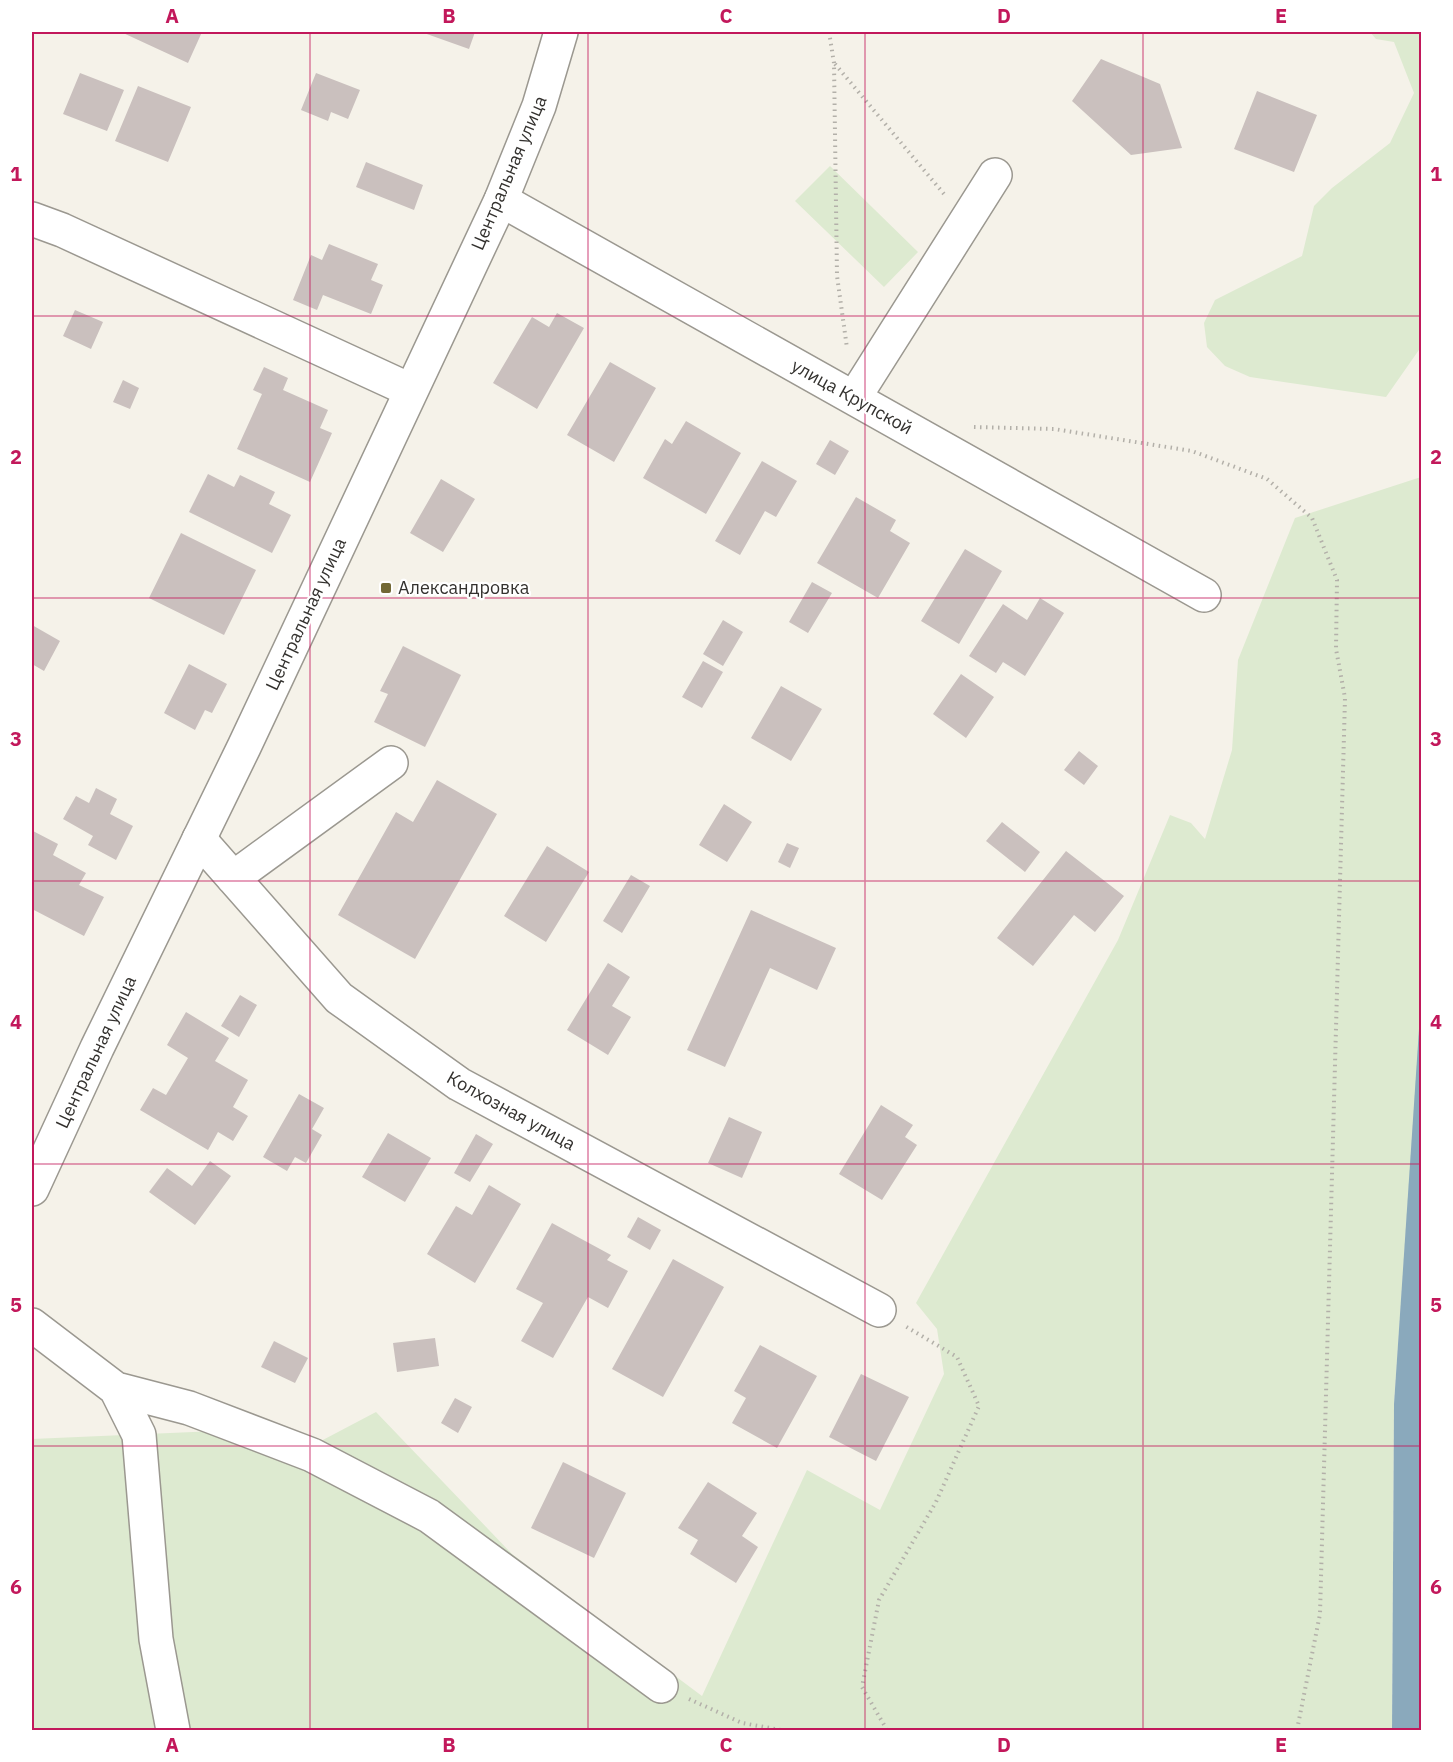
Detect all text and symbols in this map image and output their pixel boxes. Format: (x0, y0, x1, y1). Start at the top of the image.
text: A (165, 2, 179, 29)
text: B (442, 2, 456, 29)
text: C (719, 2, 733, 29)
text: D (997, 2, 1011, 29)
text: E (1275, 2, 1287, 29)
street label: Центральная улица (466, 92, 552, 254)
text: 1 (10, 160, 22, 187)
text: 1 (1430, 160, 1442, 187)
street label: улица Крупской (788, 354, 917, 439)
text: 2 (10, 443, 22, 470)
text: 2 (1430, 443, 1442, 470)
street label: Центральная улица (260, 533, 351, 694)
place label: Александровка (398, 576, 530, 599)
marker: Александровка (379, 581, 393, 595)
text: 3 (10, 725, 22, 752)
text: 3 (1430, 725, 1442, 752)
street label: Центральная улица (50, 971, 141, 1132)
text: 4 (10, 1008, 22, 1035)
text: 4 (1430, 1008, 1442, 1035)
street label: Колхозная улица (443, 1066, 580, 1156)
text: 5 (10, 1291, 22, 1318)
text: 5 (1430, 1291, 1442, 1318)
text: 6 (10, 1573, 22, 1600)
text: 6 (1430, 1573, 1442, 1600)
text: A (165, 1731, 179, 1758)
text: B (442, 1731, 456, 1758)
text: C (719, 1731, 733, 1758)
text: D (997, 1731, 1011, 1758)
text: E (1275, 1731, 1287, 1758)

